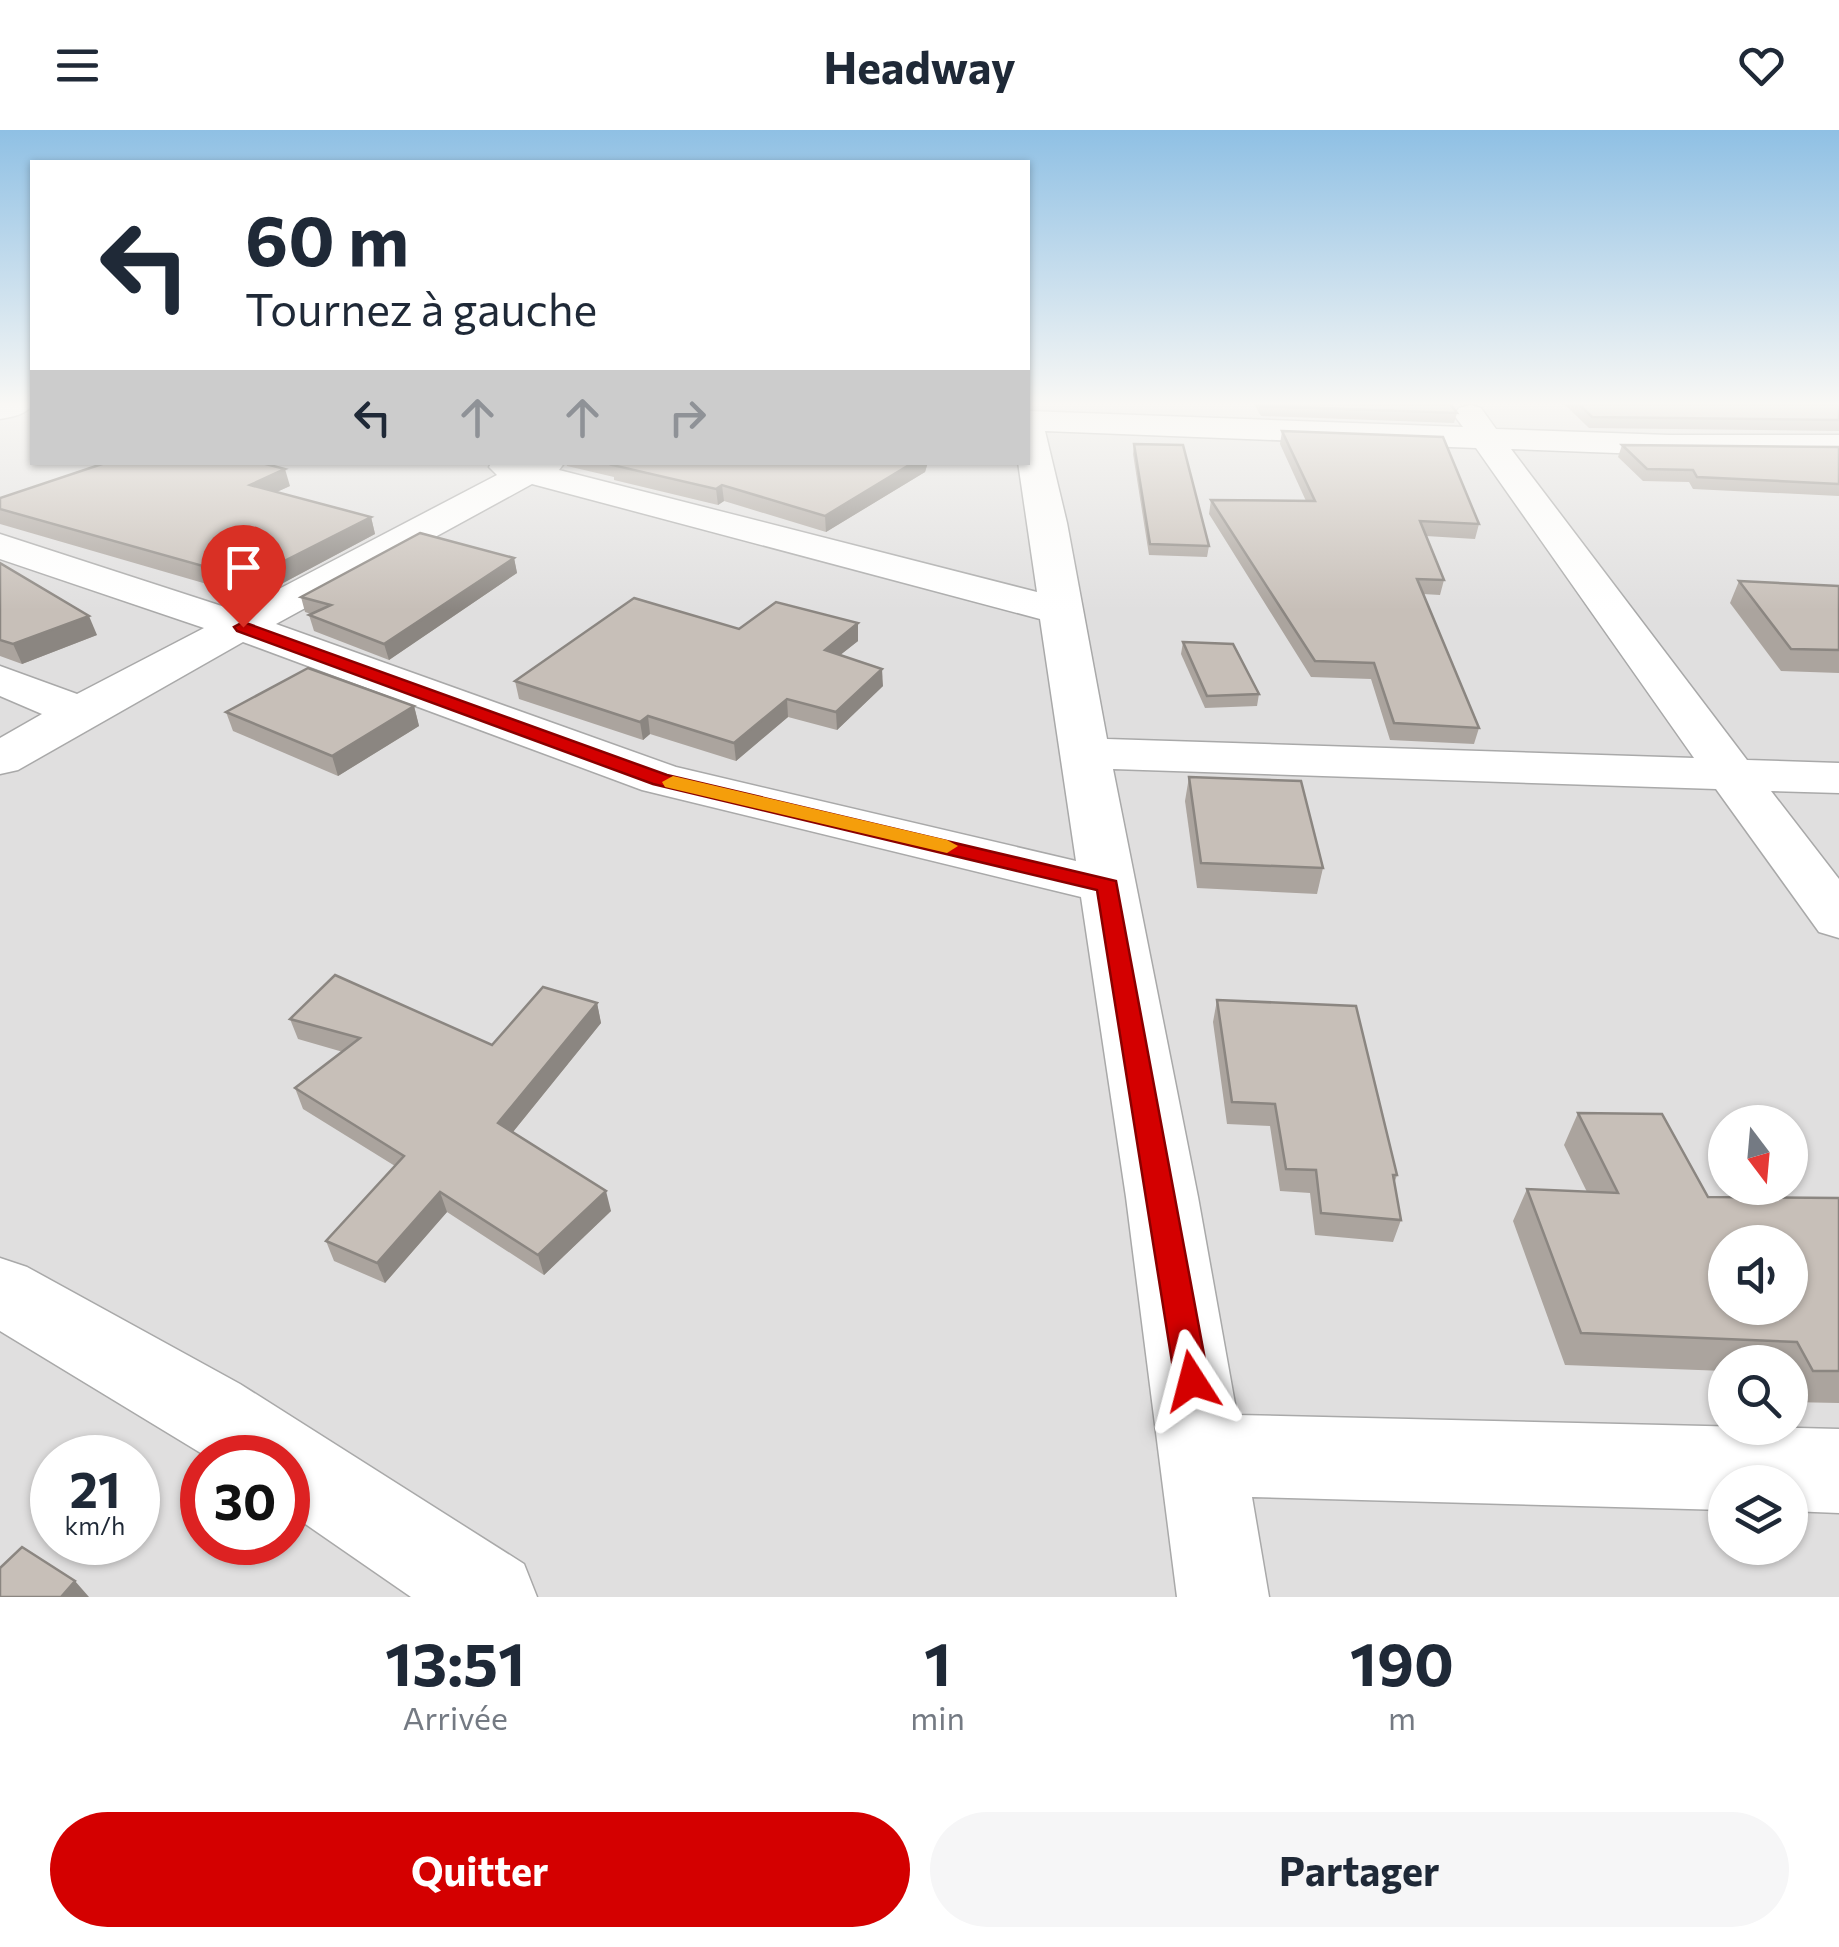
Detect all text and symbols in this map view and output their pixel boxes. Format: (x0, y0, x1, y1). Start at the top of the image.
icon: menu (50, 38, 105, 93)
text: Headway (823, 38, 1016, 93)
icon: heart (1734, 38, 1789, 93)
text: 60 m (245, 195, 409, 280)
icon: left (80, 200, 210, 330)
text: Tournez à gauche (245, 280, 597, 335)
icon: left (345, 390, 400, 445)
icon: ahead (450, 390, 505, 445)
icon: ahead (555, 390, 610, 445)
icon: right (660, 390, 715, 445)
pin (201, 525, 286, 628)
icon: arrive (216, 540, 271, 595)
north arrow (1708, 1105, 1808, 1205)
map controls (1708, 1105, 1808, 1565)
button: sound (1708, 1225, 1808, 1325)
position arrow (1140, 1329, 1244, 1433)
button: search (1708, 1345, 1808, 1445)
speed limit sign: 30 (180, 1435, 310, 1565)
text: 21 (69, 1457, 121, 1518)
button: layers (1708, 1465, 1808, 1565)
text: km/h (65, 1510, 125, 1540)
text: 13:51 (385, 1625, 525, 1698)
text: 1 (924, 1625, 951, 1698)
text: 190 (1350, 1625, 1454, 1698)
text: Arrivée (402, 1697, 508, 1737)
text: min (910, 1697, 965, 1737)
text: m (1388, 1697, 1416, 1737)
button: Quitter (50, 1812, 910, 1927)
button: Partager (930, 1812, 1789, 1927)

